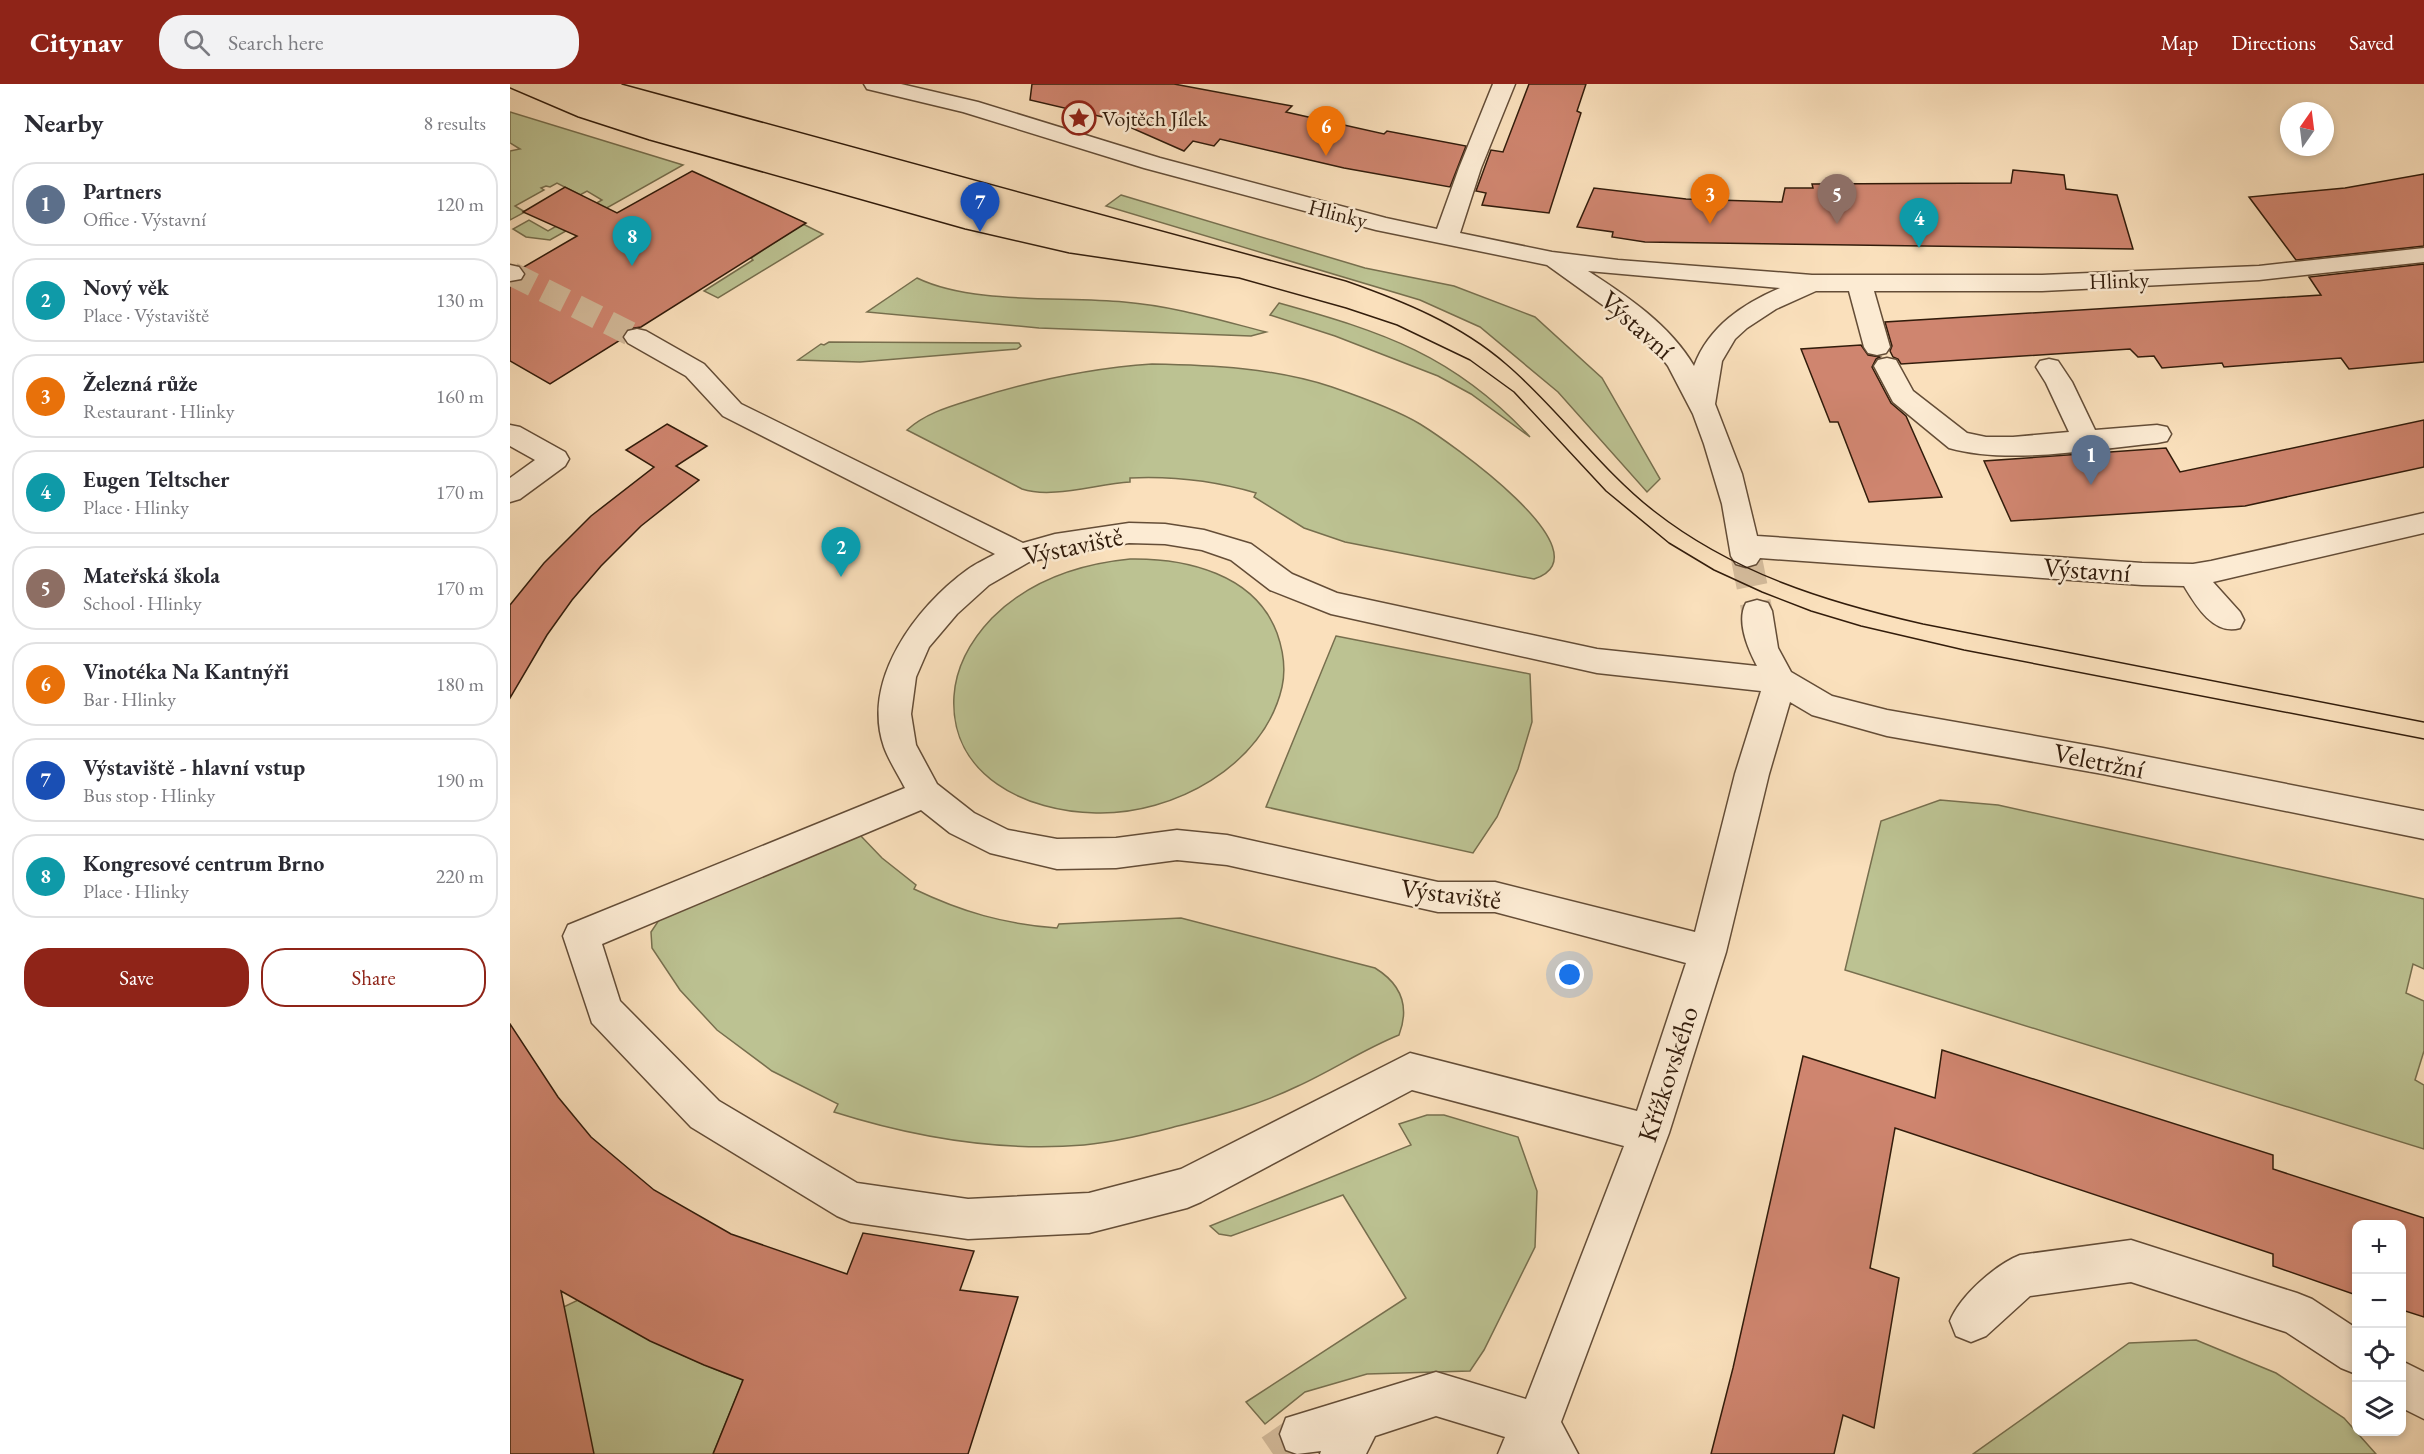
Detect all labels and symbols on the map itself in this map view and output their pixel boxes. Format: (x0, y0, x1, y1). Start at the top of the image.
place icon: Vojtěch Jílek (1061, 100, 1097, 136)
north arrow (2280, 102, 2334, 156)
place label: Vojtěch Jílek (1102, 104, 1208, 133)
pin: 6 (1306, 106, 1346, 156)
pin: 3 (1690, 174, 1730, 224)
pin: 5 (1818, 174, 1856, 224)
pin: 7 (960, 182, 1000, 232)
street label: Hlinky (1305, 192, 1371, 235)
pin: 4 (1900, 198, 1938, 248)
pin: 8 (612, 216, 652, 266)
street label: Hlinky (2088, 265, 2150, 296)
street label: Výstavní (1593, 282, 1682, 367)
pin: 1 (2072, 436, 2110, 485)
street label: Výstaviště (1020, 518, 1126, 573)
pin: 2 (822, 528, 860, 577)
street label: Výstavní (2042, 549, 2132, 590)
street label: Veletržní (2051, 735, 2148, 786)
street label: Výstaviště (1399, 870, 1503, 917)
your location (1555, 960, 1584, 989)
street label: Křížkovského (1629, 1001, 1706, 1146)

